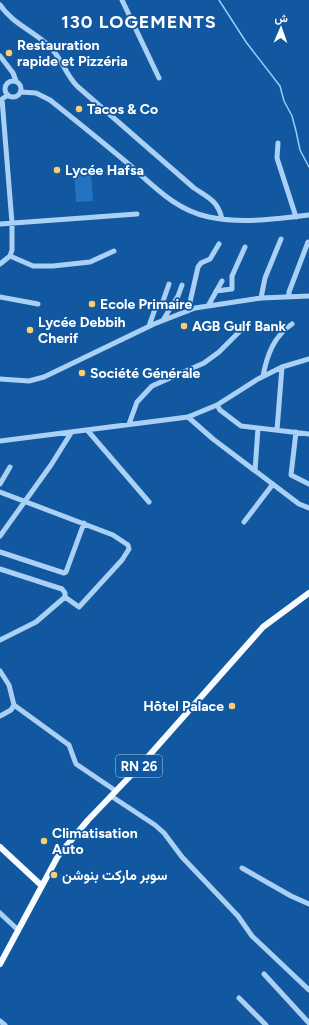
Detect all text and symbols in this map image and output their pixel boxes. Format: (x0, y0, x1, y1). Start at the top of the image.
north arrow (261, 8, 301, 48)
district label: 130 LOGEMENTS (61, 11, 217, 33)
text: ش (274, 12, 288, 25)
place label: Restauration rapide et Pizzéria (17, 37, 128, 70)
marker: Restauration rapide et Pizzéria (4, 48, 14, 58)
place label: Tacos & Co (87, 101, 158, 118)
marker: Tacos & Co (74, 104, 84, 114)
place label: Lycée Hafsa (65, 162, 144, 179)
marker: Lycée Hafsa (52, 165, 62, 175)
place label: Ecole Primaire (100, 296, 193, 313)
marker: Ecole Primaire (87, 299, 97, 309)
place label: Lycée Debbih Cherif (38, 314, 126, 347)
place label: AGB Gulf Bank (192, 318, 286, 335)
marker: AGB Gulf Bank (179, 321, 189, 331)
marker: Lycée Debbih Cherif (25, 325, 35, 335)
place label: Société Générale (90, 365, 201, 382)
marker: Société Générale (77, 368, 87, 378)
place label: Hôtel Palace (143, 698, 224, 715)
marker: Hôtel Palace (227, 701, 237, 711)
road number: RN 26 (116, 755, 162, 777)
place label: Climatisation Auto (52, 825, 138, 858)
marker: Climatisation Auto (39, 836, 49, 846)
place label: سوبر ماركت بنوشن (62, 867, 167, 884)
marker: سوبر ماركت بنوشن (49, 870, 59, 880)

